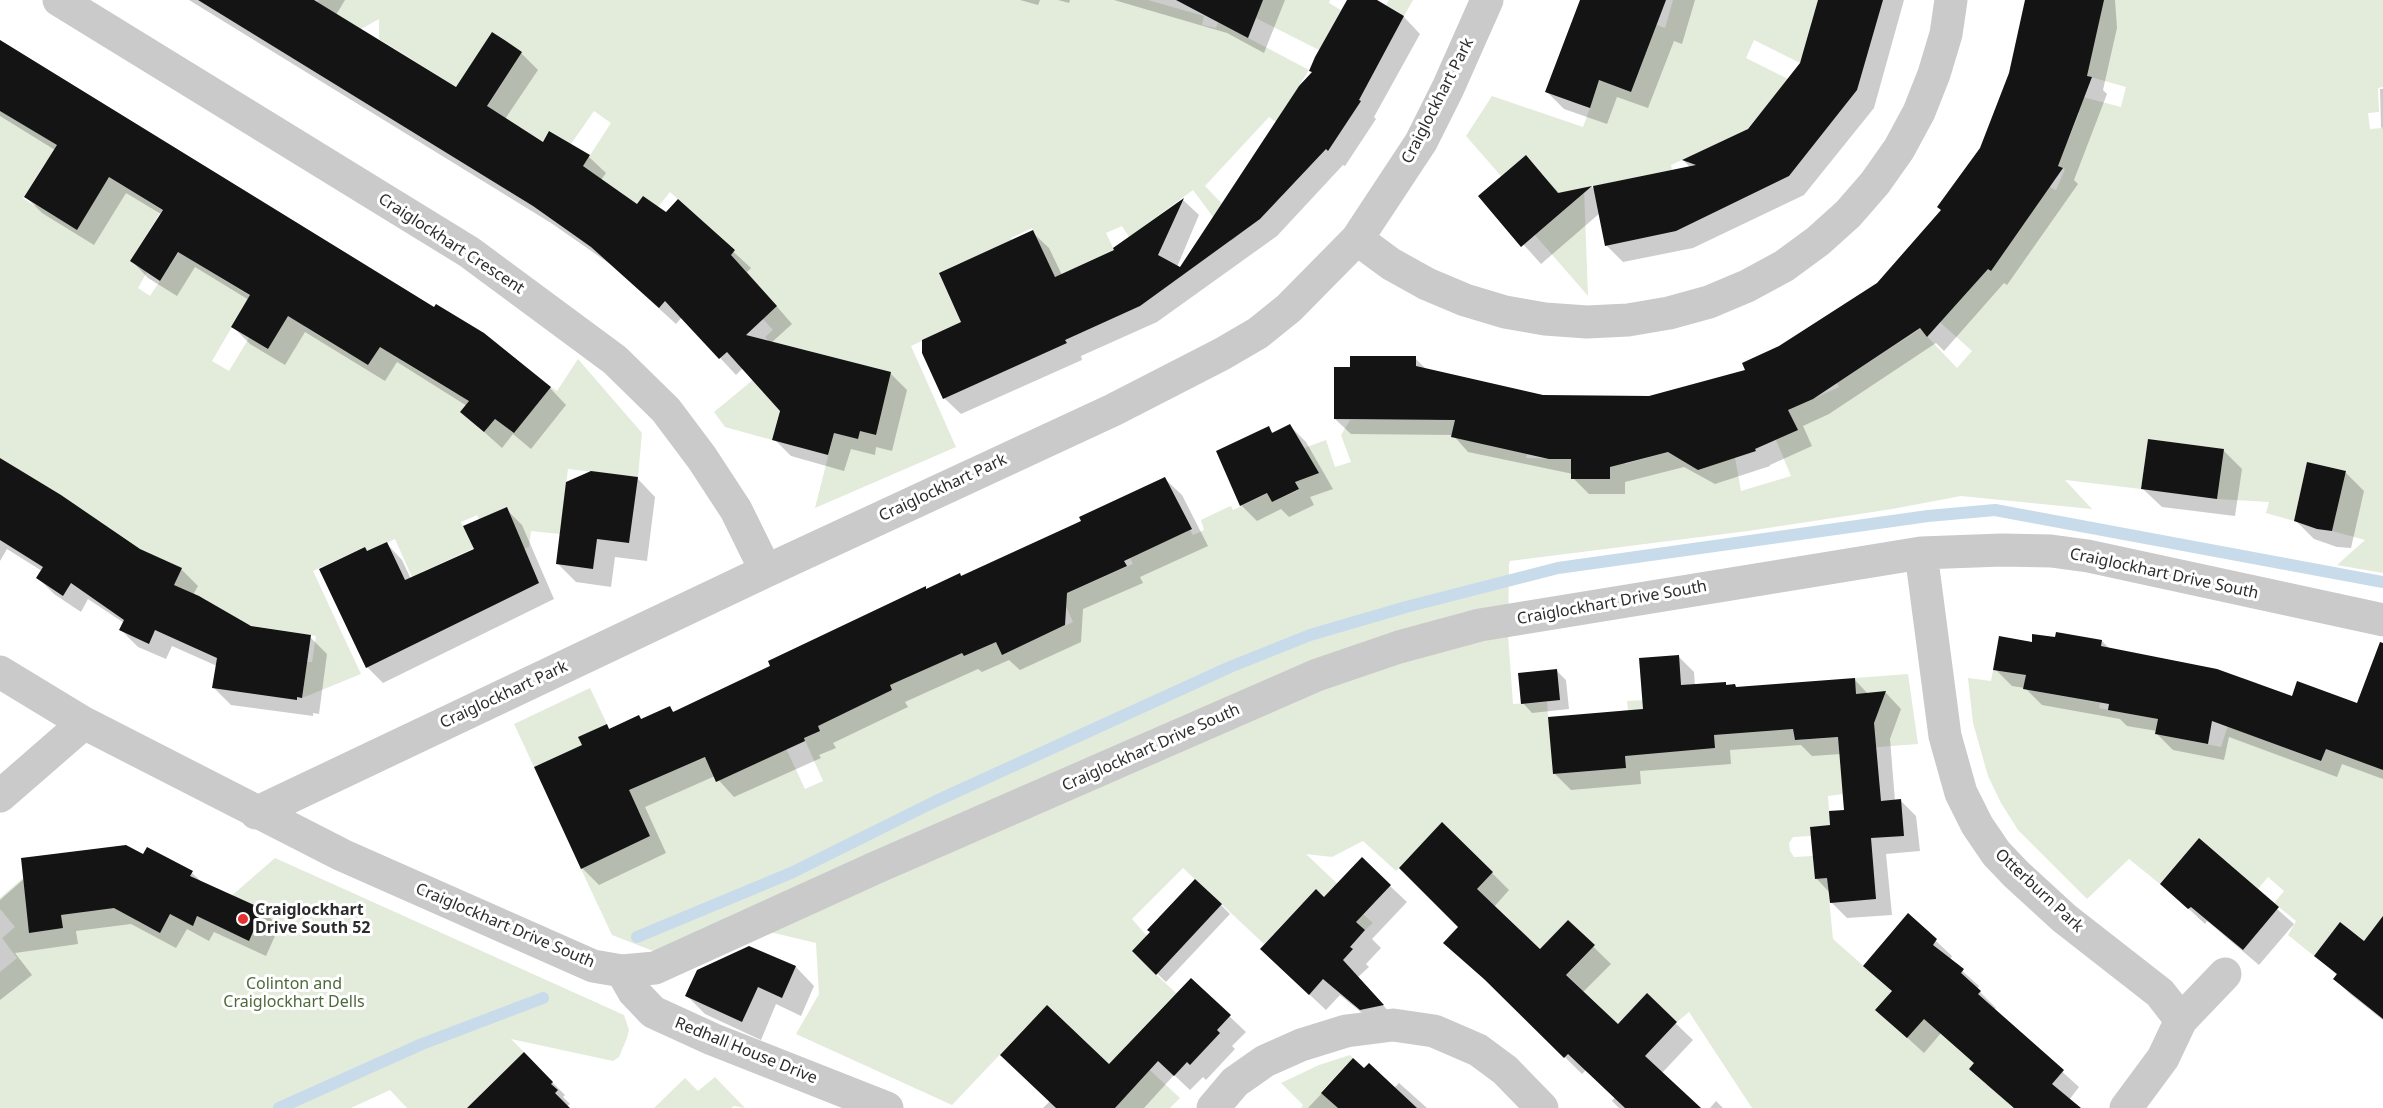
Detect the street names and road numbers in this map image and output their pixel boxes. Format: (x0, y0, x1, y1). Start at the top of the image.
street label: Craiglockhart Park (1398, 35, 1478, 167)
street label: Craiglockhart Crescent (374, 190, 528, 298)
street label: Craiglockhart Park (876, 450, 1010, 526)
street label: Craiglockhart Drive South (2068, 545, 2260, 603)
street label: Craiglockhart Drive South (1516, 577, 1708, 629)
street label: Craiglockhart Park (437, 657, 571, 733)
street label: Craiglockhart Drive South (1059, 700, 1243, 796)
street label: Otterburn Park (1991, 845, 2087, 937)
street label: Craiglockhart Drive South (413, 880, 597, 972)
street label: Redhall House Drive (672, 1014, 820, 1088)

